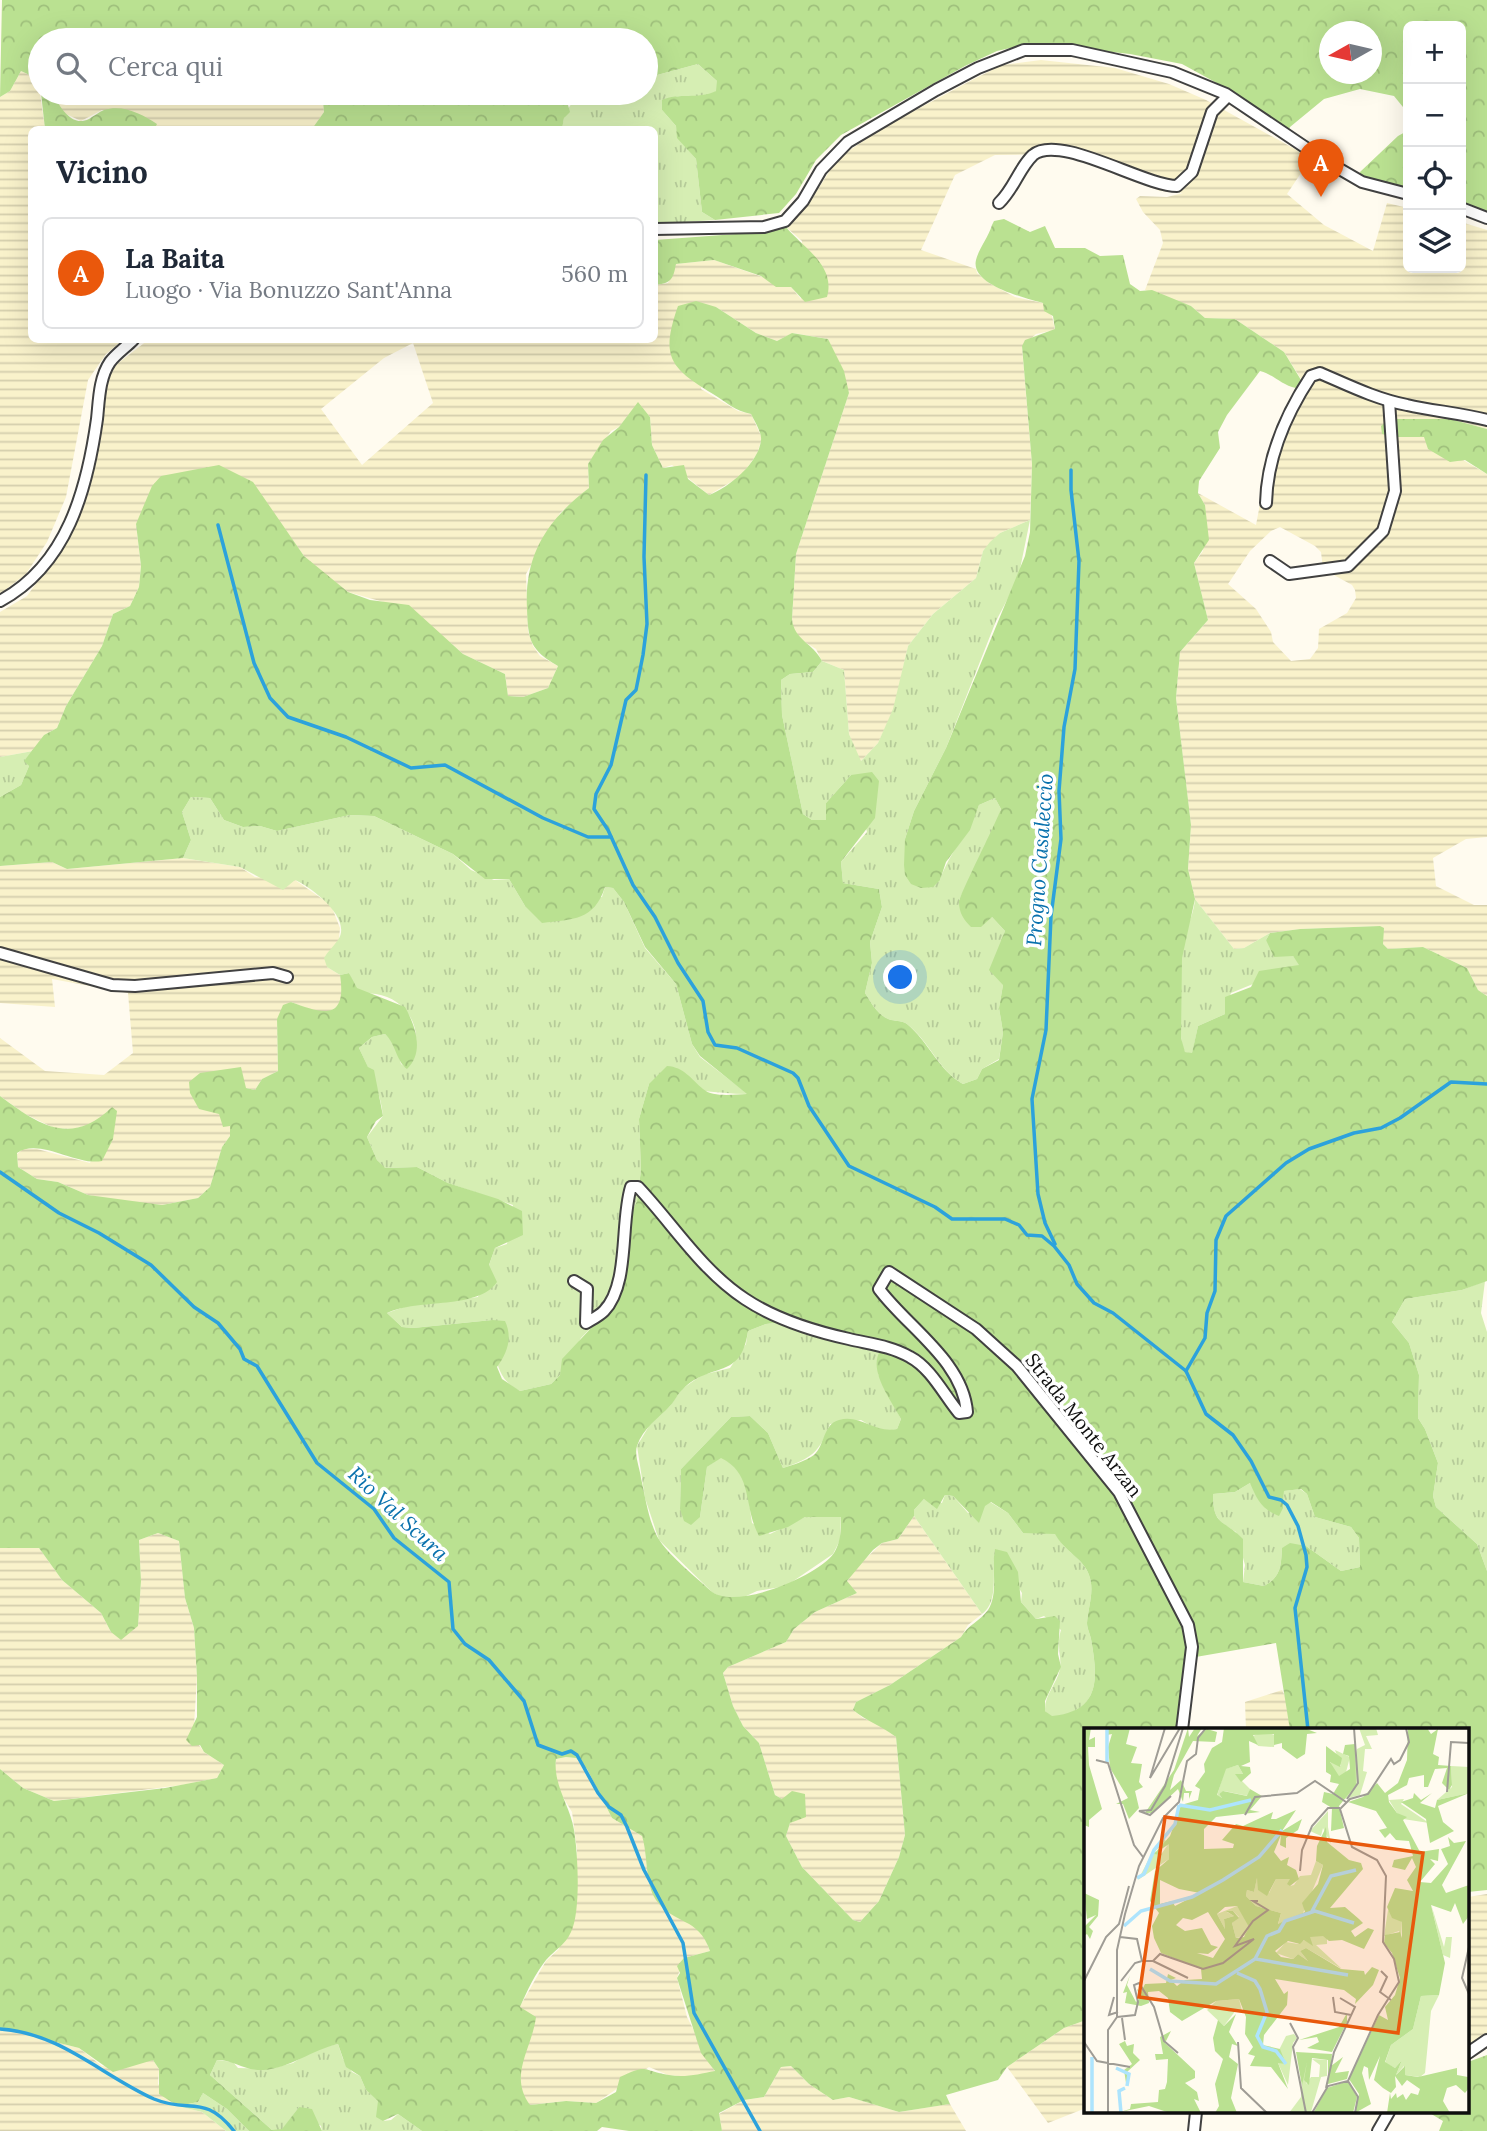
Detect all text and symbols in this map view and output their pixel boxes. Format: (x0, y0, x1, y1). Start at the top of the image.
north arrow (1319, 21, 1382, 84)
map controls (1403, 21, 1466, 273)
button: + (1403, 21, 1466, 84)
search box (28, 28, 658, 105)
icon: search (52, 48, 90, 86)
text: Cerca qui (108, 50, 223, 83)
button: − (1403, 84, 1466, 147)
pin: A (1298, 139, 1344, 197)
button: locate (1403, 147, 1466, 210)
text: Vicino (56, 153, 148, 191)
button: layers (1403, 210, 1466, 273)
text: La Baita (125, 242, 225, 275)
text: A (73, 259, 89, 288)
text: 560 m (561, 259, 628, 288)
text: Luogo · Via Bonuzzo Sant'Anna (125, 275, 452, 304)
water label: Progno Casaleccio (1020, 773, 1059, 947)
your location (883, 960, 917, 994)
street label: Strada Monte Arzan (1020, 1348, 1148, 1502)
water label: Rio Val Scura (343, 1460, 454, 1567)
inset map (1084, 1728, 1470, 2114)

